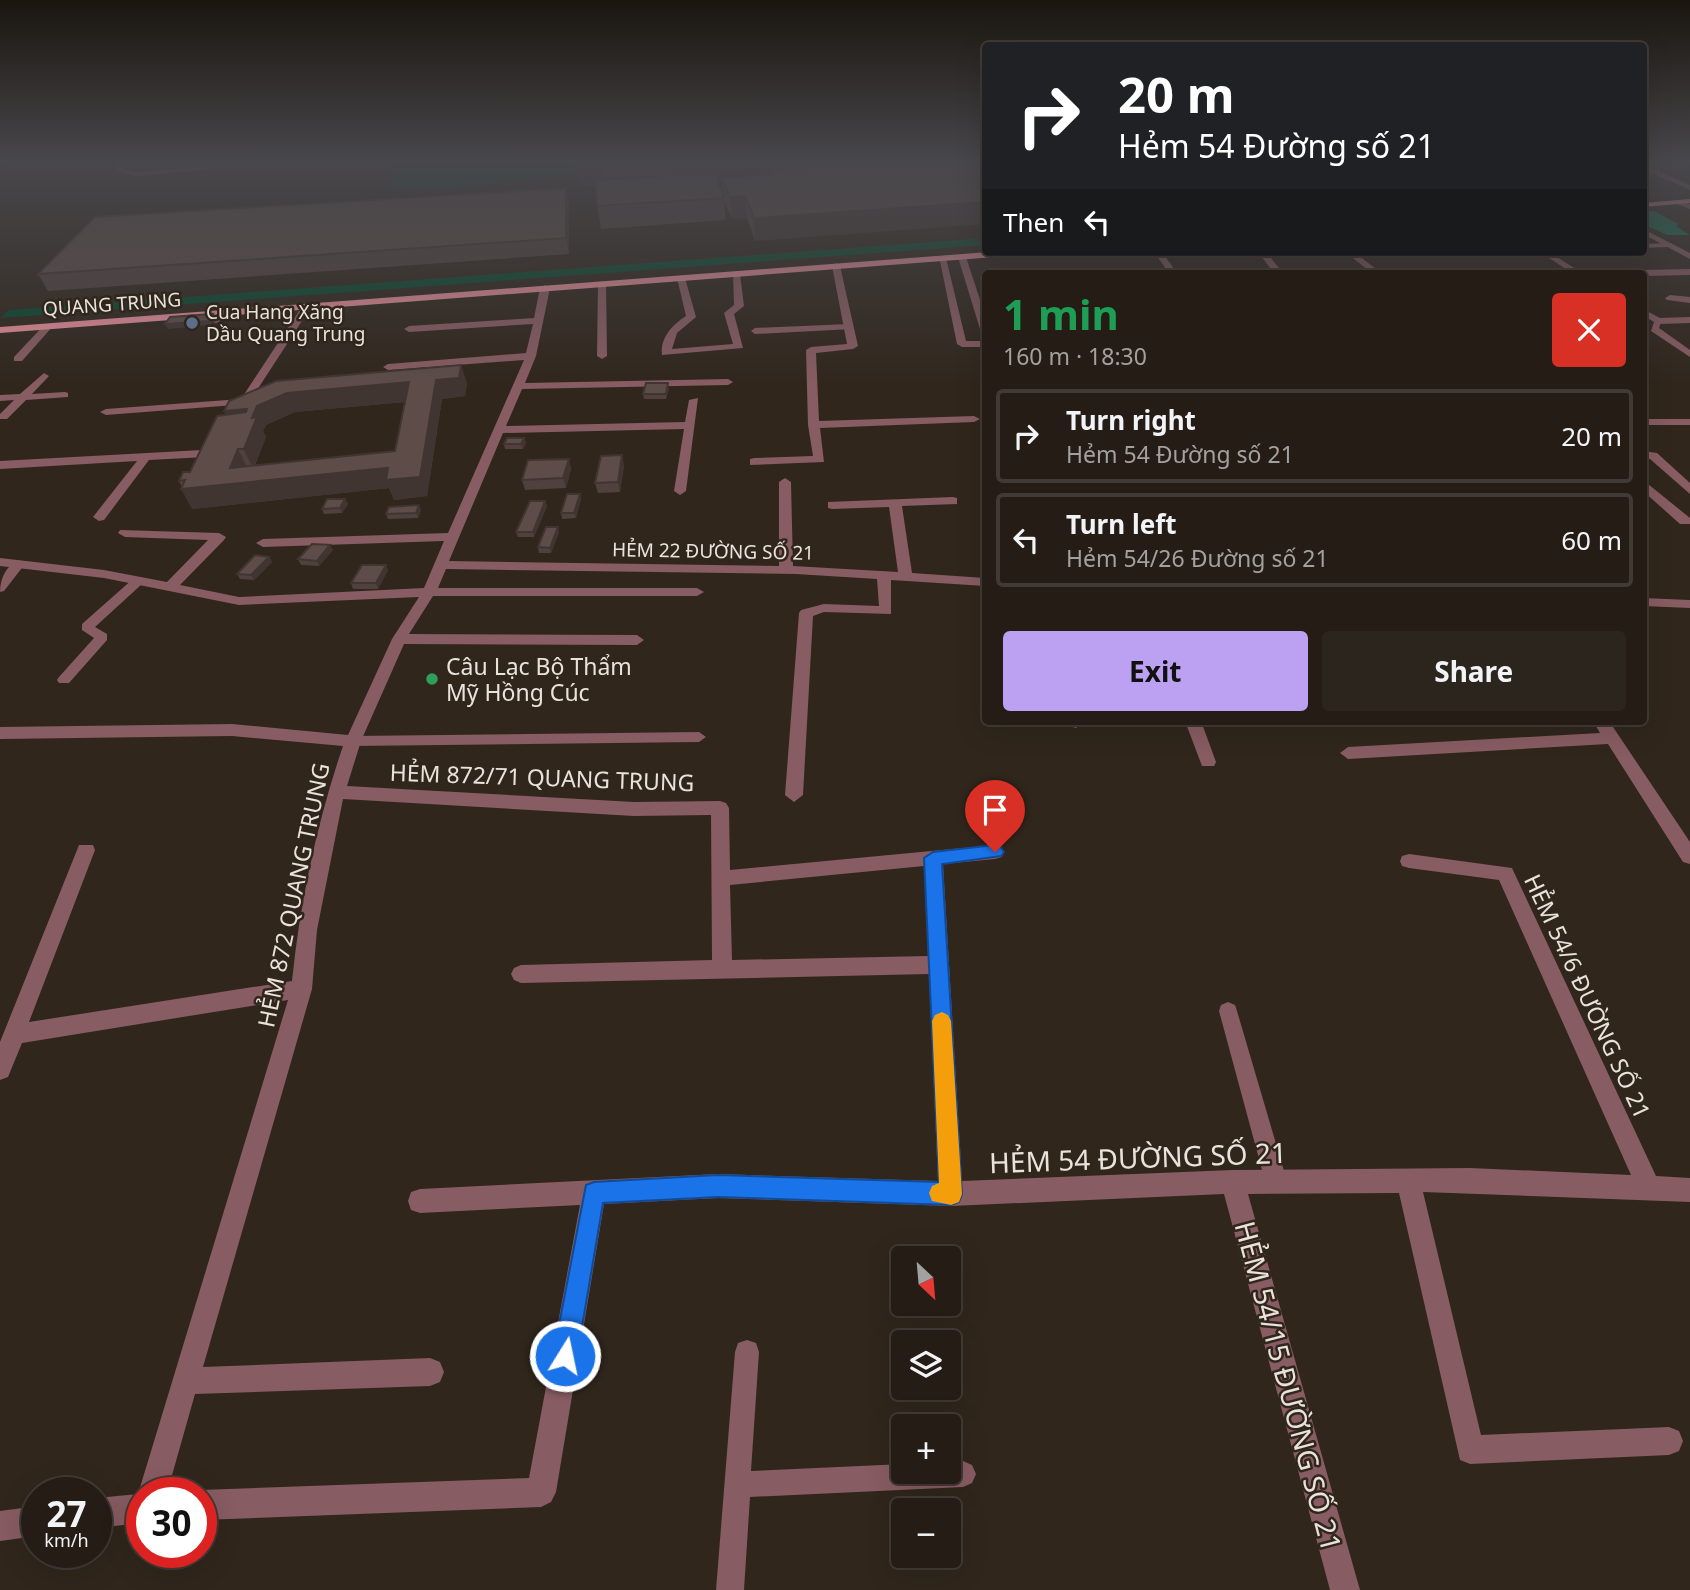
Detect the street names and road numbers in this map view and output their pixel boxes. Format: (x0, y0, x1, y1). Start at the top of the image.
street label: QUANG TRUNG (42, 286, 182, 322)
street label: HẺM 22 ĐƯỜNG SỐ 21 (612, 536, 814, 566)
street label: HẺM 872/71 QUANG TRUNG (389, 756, 695, 798)
street label: HẺM 872 QUANG TRUNG (249, 760, 337, 1030)
street label: HẺM 54/6 ĐƯỜNG SỐ 21 (1517, 869, 1659, 1123)
street label: HẺM 54 ĐƯỜNG SỐ 21 (989, 1133, 1287, 1181)
street label: HẺM 54/15 ĐƯỜNG SỐ 21 (1227, 1217, 1351, 1555)

